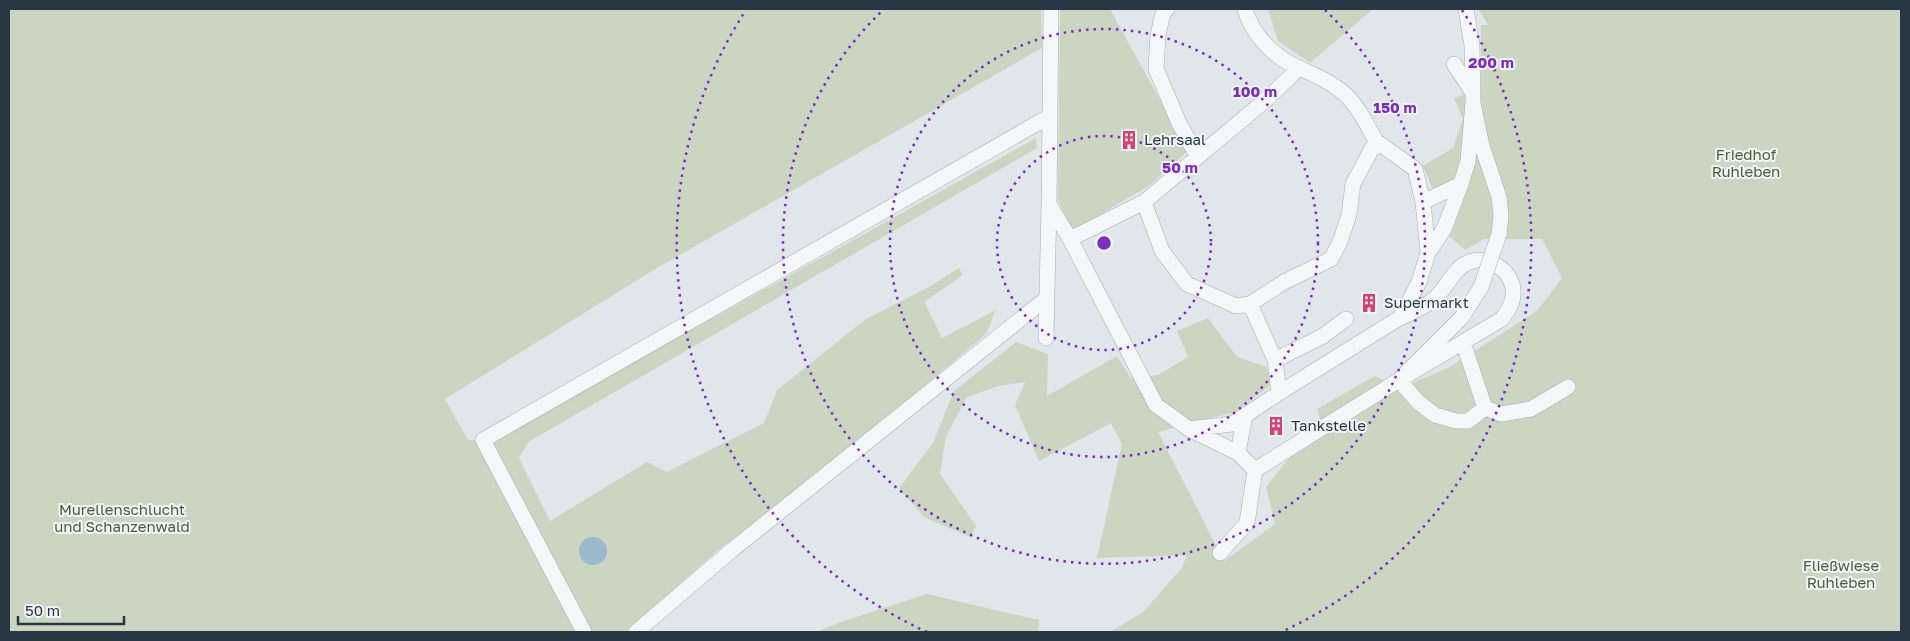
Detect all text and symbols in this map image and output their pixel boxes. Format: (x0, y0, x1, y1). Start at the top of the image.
text: 200 m (1468, 53, 1514, 71)
text: 100 m (1233, 82, 1277, 100)
text: 150 m (1373, 98, 1417, 116)
building icon: Lehrsaal (1118, 129, 1140, 151)
place label: Lehrsaal (1144, 130, 1206, 148)
park label: Friedhof Ruhleben (1712, 145, 1780, 180)
text: 50 m (1162, 158, 1198, 176)
centre of rings (1095, 234, 1113, 252)
building icon: Supermarkt (1358, 292, 1380, 314)
place label: Supermarkt (1384, 293, 1469, 311)
building icon: Tankstelle (1265, 415, 1287, 437)
place label: Tankstelle (1291, 416, 1366, 434)
park label: Murellenschlucht und Schanzenwald (54, 500, 190, 535)
park label: Fließwiese Ruhleben (1803, 556, 1880, 591)
scale bar (18, 594, 124, 626)
text: 50 m (25, 601, 60, 619)

